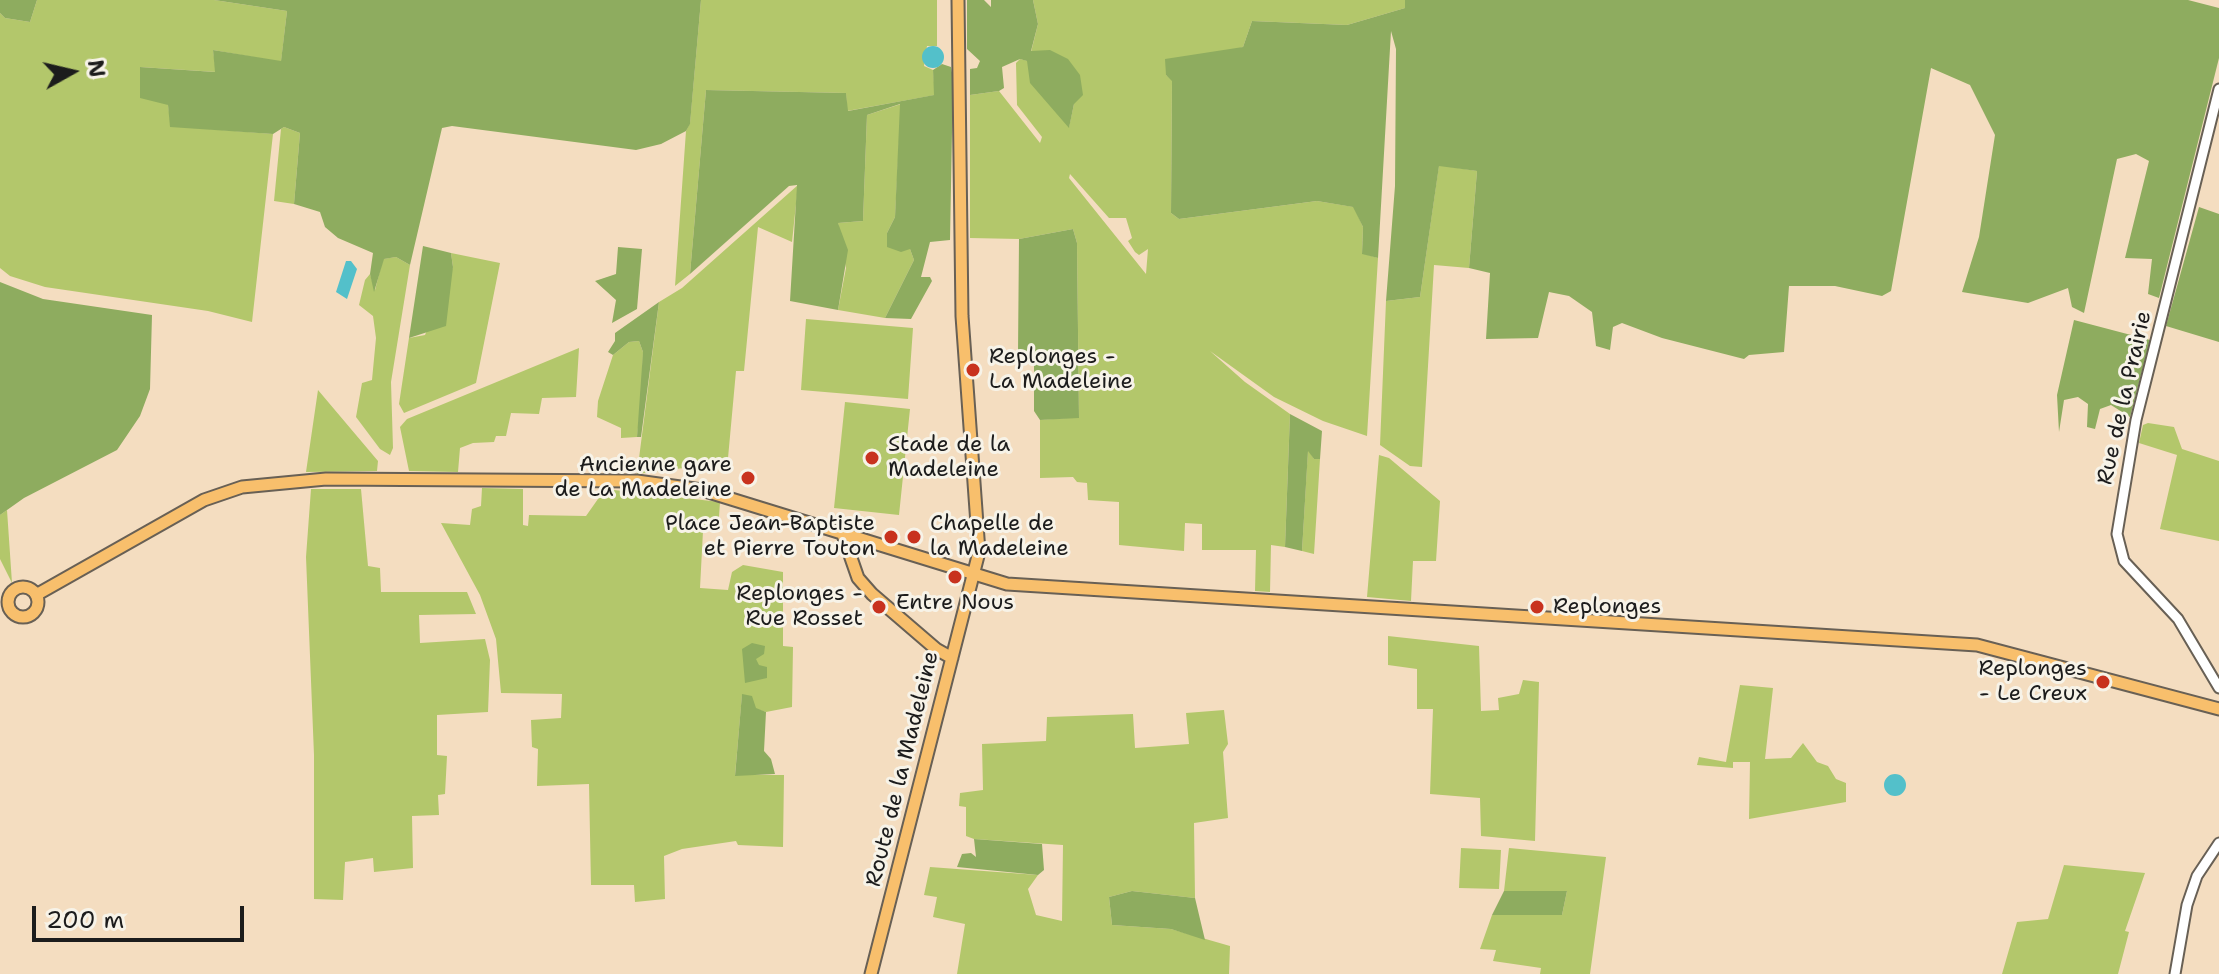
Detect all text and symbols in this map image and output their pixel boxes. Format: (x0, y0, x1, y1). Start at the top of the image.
north arrow (32, 32, 112, 112)
text: N (81, 58, 112, 79)
street label: Rue de la Prairie (2092, 309, 2158, 487)
place label: Replonges - La Madeleine (989, 344, 1133, 396)
marker: Replonges - La Madeleine (964, 361, 982, 379)
place label: Stade de la Madeleine (888, 432, 1010, 484)
marker: Stade de la Madeleine (863, 449, 881, 467)
place label: Ancienne gare de La Madeleine (554, 452, 732, 504)
marker: Ancienne gare de La Madeleine (739, 469, 757, 487)
place label: Place Jean-Baptiste et Pierre Touton (665, 511, 875, 562)
place label: Chapelle de la Madeleine (930, 511, 1069, 562)
marker: Place Jean-Baptiste et Pierre Touton (882, 528, 900, 546)
marker: Chapelle de la Madeleine (905, 528, 923, 546)
marker: Entre Nous (946, 568, 964, 586)
place label: Replonges - Rue Rosset (736, 581, 863, 632)
place label: Entre Nous (896, 590, 1014, 616)
place label: Replonges (1553, 594, 1662, 620)
marker: Replonges - Rue Rosset (870, 598, 888, 616)
marker: Replonges (1528, 598, 1546, 616)
street label: Route de la Madeleine (861, 649, 945, 889)
place label: Replonges - Le Creux (1978, 656, 2087, 708)
marker: Replonges - Le Creux (2094, 673, 2112, 691)
scale bar (36, 890, 248, 940)
text: 200 m (46, 904, 124, 936)

